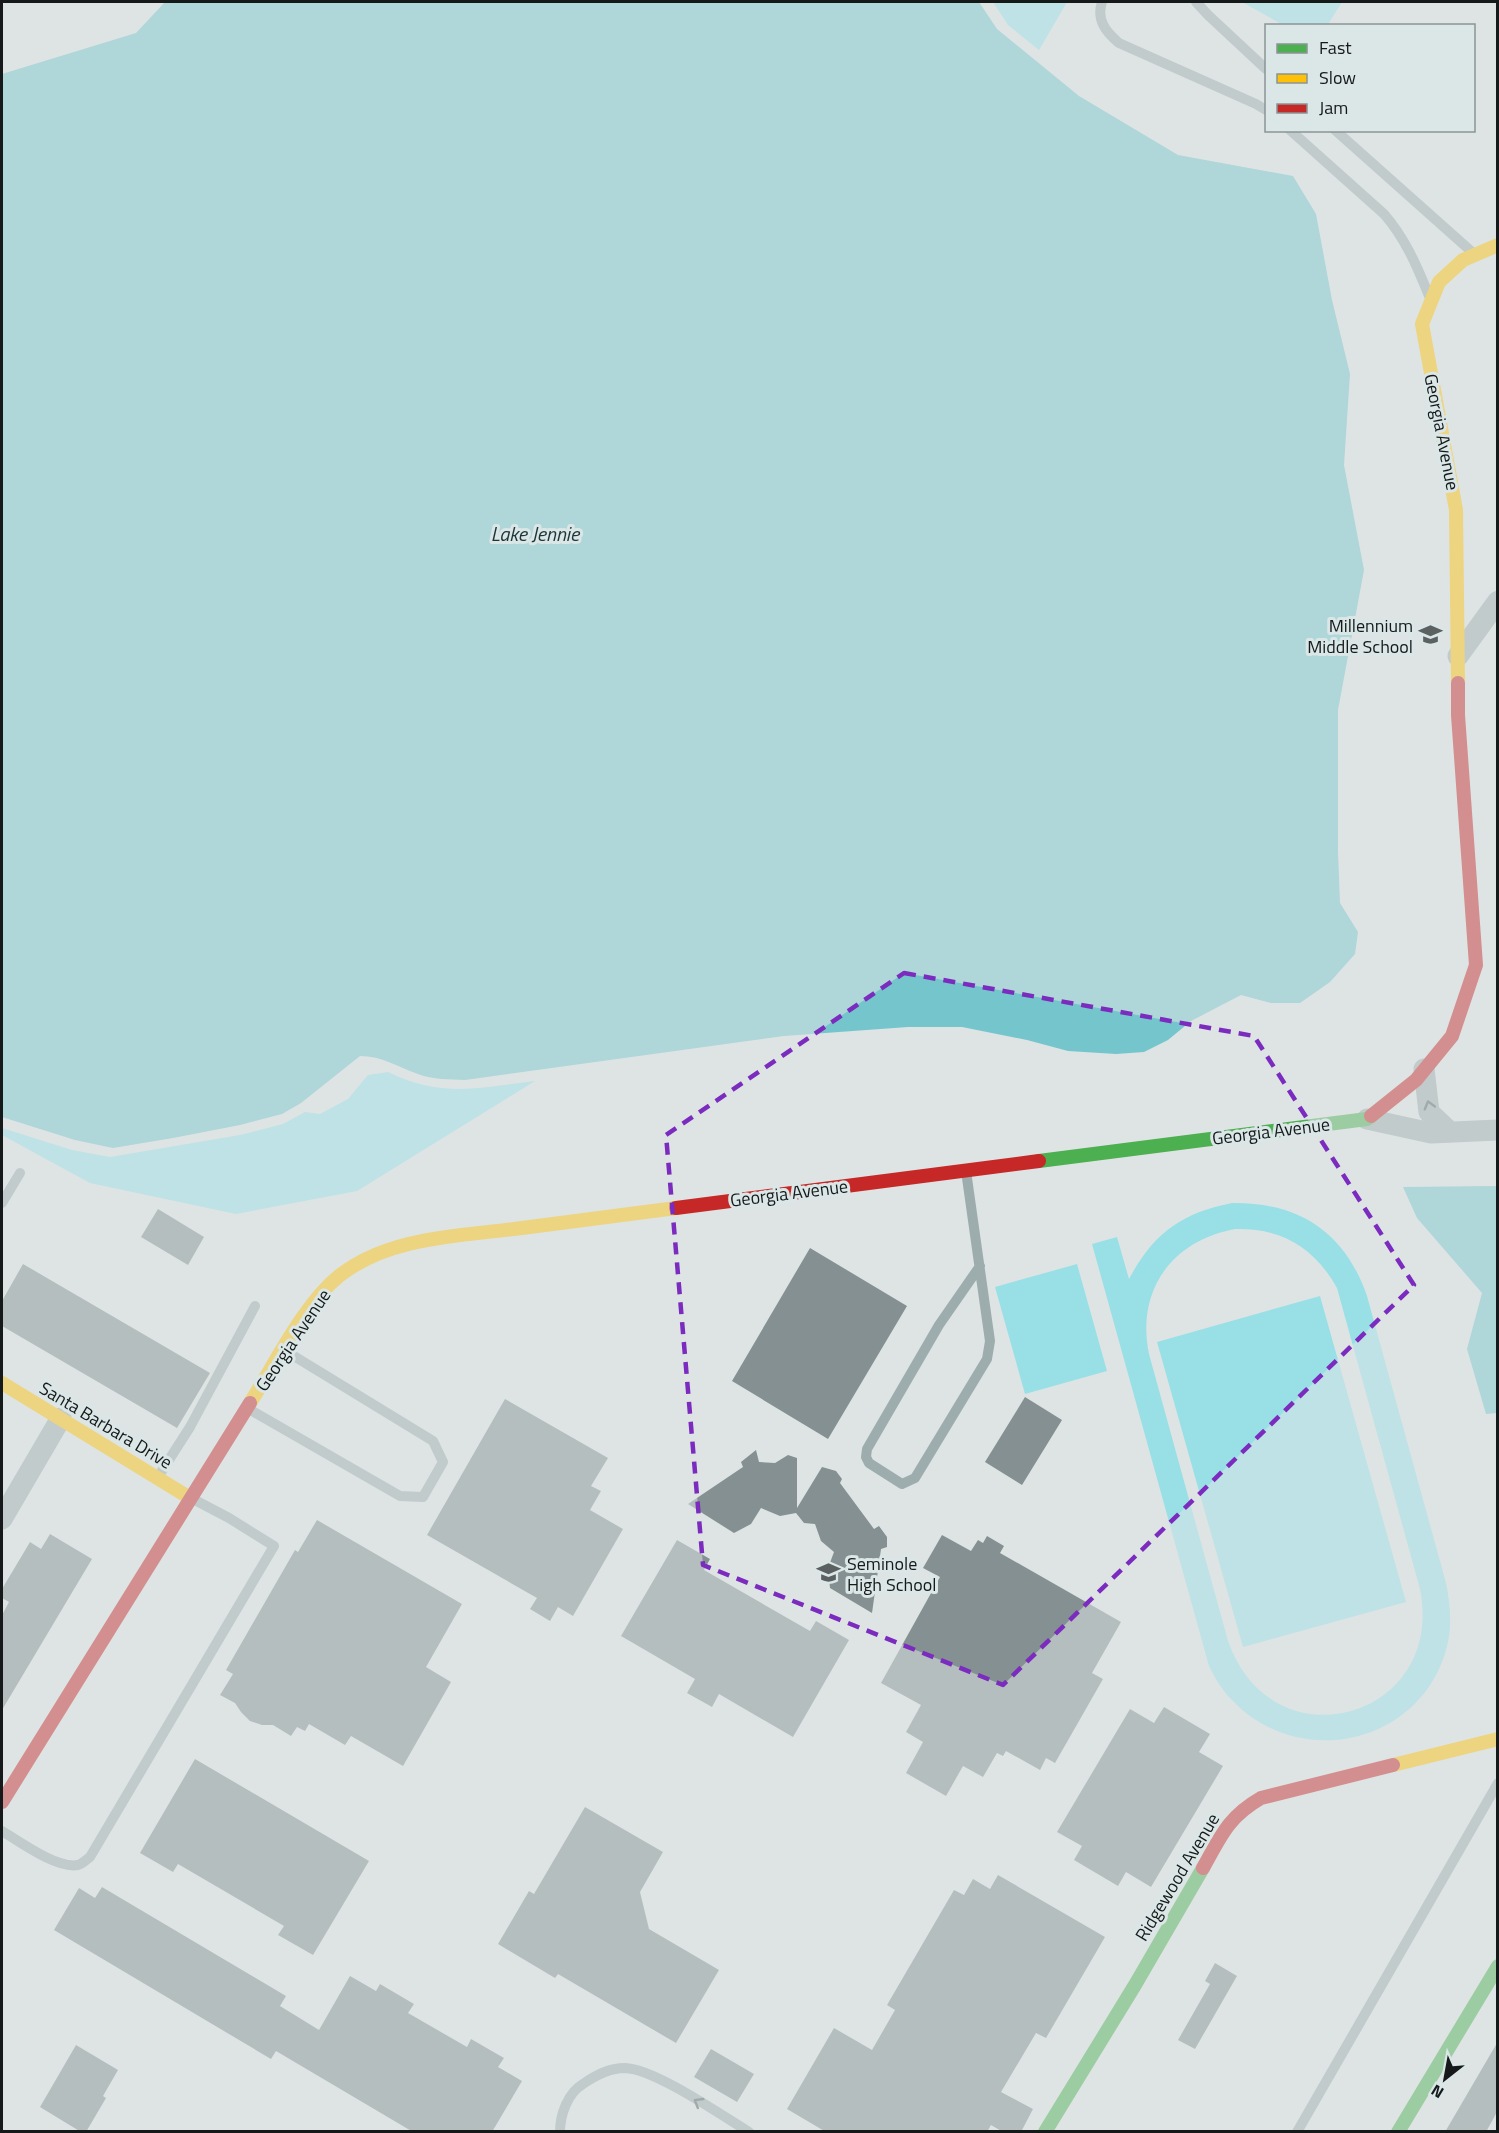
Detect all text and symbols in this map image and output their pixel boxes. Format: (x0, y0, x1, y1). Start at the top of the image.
legend (1265, 24, 1475, 132)
text: Fast (1319, 34, 1352, 61)
text: Slow (1319, 64, 1356, 91)
text: Jam (1319, 94, 1348, 121)
street label: Georgia Avenue (1417, 371, 1467, 493)
water label: Lake Jennie (491, 518, 581, 549)
place label: Millennium Middle School (1307, 612, 1413, 660)
school or university icon: Millennium Middle School (1418, 622, 1444, 648)
one-way arrow (1424, 1100, 1436, 1110)
street label: Georgia Avenue (1211, 1110, 1331, 1152)
street label: Georgia Avenue (729, 1172, 849, 1214)
street label: Georgia Avenue (249, 1283, 337, 1397)
street label: Santa Barbara Drive (34, 1375, 178, 1475)
place label: Seminole High School (847, 1550, 936, 1598)
school or university icon: Seminole High School (816, 1560, 842, 1586)
street label: Ridgewood Avenue (1128, 1808, 1226, 1946)
north arrow (1415, 2049, 1475, 2109)
text: N (1426, 2079, 1448, 2105)
one-way arrow (694, 2097, 704, 2109)

